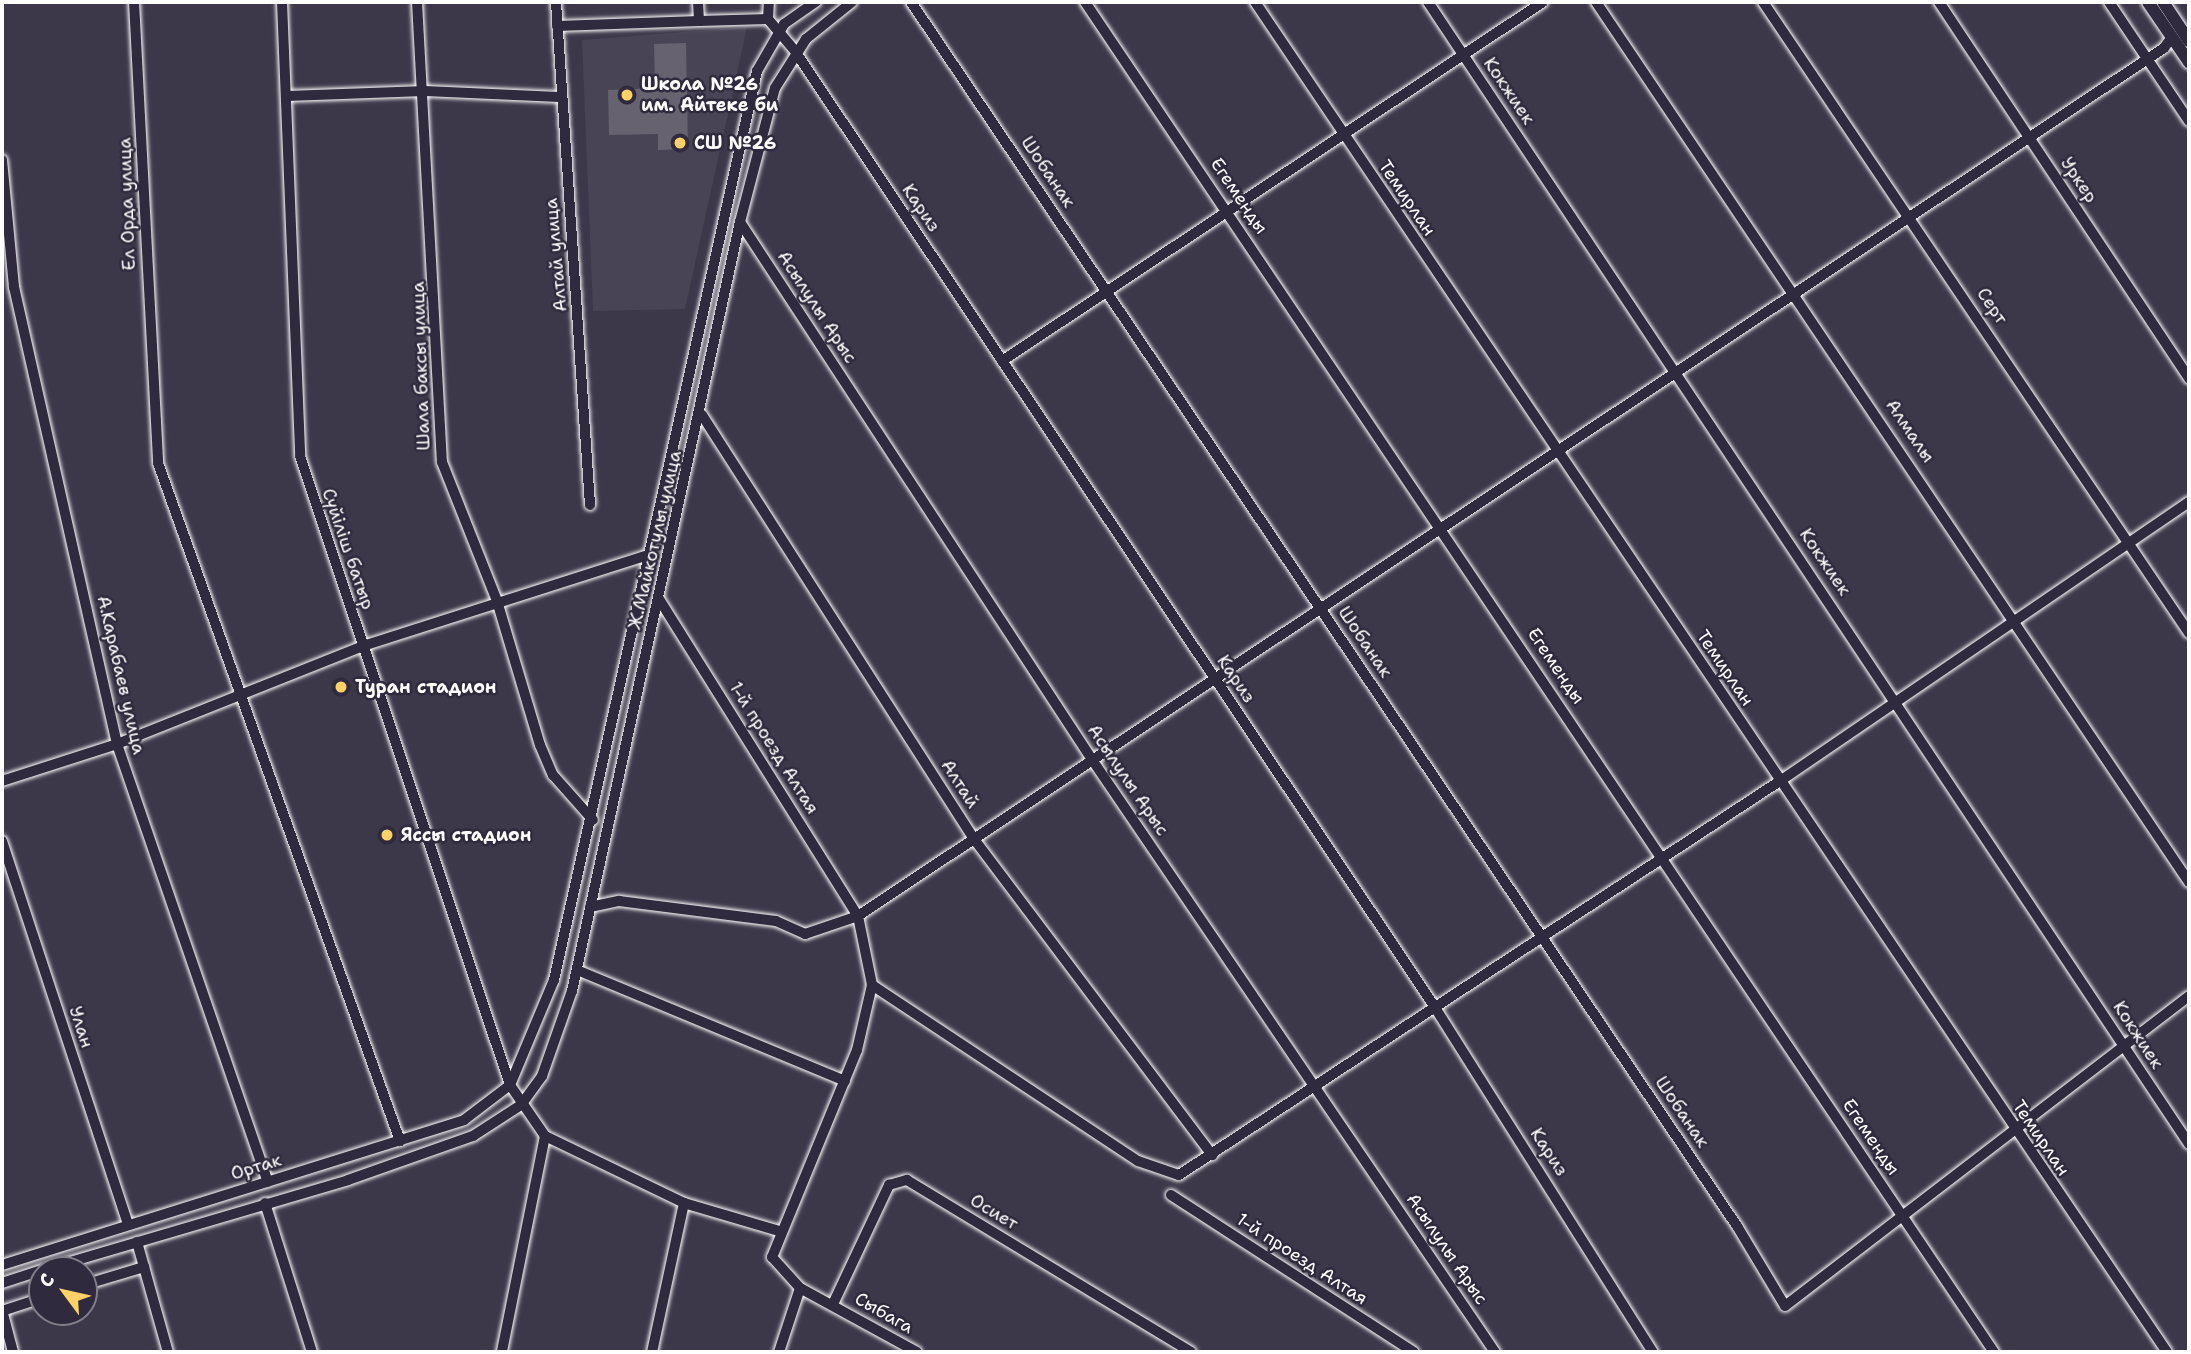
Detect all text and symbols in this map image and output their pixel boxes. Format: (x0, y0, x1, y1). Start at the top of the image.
street label: Кокжиек (1479, 53, 1539, 129)
place label: Школа №26 им. Айтеке би (641, 74, 778, 116)
marker: Школа №26 им. Айтеке би (619, 87, 635, 103)
place label: СШ №26 (694, 132, 776, 154)
street label: Шобанак (1016, 132, 1080, 212)
marker: СШ №26 (672, 135, 688, 151)
street label: Ел Орда улица (114, 137, 140, 271)
street label: Уркер (2056, 153, 2102, 207)
street label: Егеменды (1206, 154, 1272, 238)
street label: Темирлан (1374, 156, 1440, 240)
street label: Кариз (897, 180, 945, 236)
street label: Алтай улица (540, 197, 572, 313)
street label: Асылулы Арыс (773, 247, 861, 367)
street label: Шала баксы улица (407, 281, 435, 451)
street label: Серт (1972, 284, 2012, 328)
street label: Алмалы (1881, 395, 1939, 467)
street label: Ж.Майкотулы улица (624, 448, 686, 632)
street label: Сүйіліш батыр (317, 486, 379, 612)
street label: Кокжиек (1795, 524, 1855, 600)
street label: А.Карабаев улица (92, 594, 150, 756)
street label: Шобанак (1333, 602, 1397, 682)
street label: Егеменды (1523, 624, 1589, 708)
street label: Темирлан (1692, 626, 1758, 710)
street label: Кариз (1212, 651, 1260, 707)
place label: Туран стадион (355, 676, 496, 698)
street label: 1-й проезд Алтая (725, 678, 823, 818)
marker: Туран стадион (333, 679, 349, 695)
street label: Асылулы Арыс (1083, 720, 1173, 840)
street label: Алтай (936, 756, 984, 812)
place label: Яссы стадион (401, 824, 531, 846)
marker: Яссы стадион (379, 827, 395, 843)
street label: Кокжиек (2108, 997, 2168, 1073)
street label: Улан (64, 1004, 98, 1050)
street label: Шобанак (1650, 1072, 1714, 1152)
street label: Егеменды (1838, 1095, 1904, 1179)
street label: Темирлан (2008, 1096, 2074, 1180)
street label: Кариз (1525, 1124, 1573, 1180)
street label: Ортак (228, 1149, 284, 1185)
street label: Осиет (966, 1189, 1022, 1235)
street label: Асылулы Арыс (1402, 1189, 1492, 1309)
street label: 1-й проезд Алтая (1232, 1209, 1372, 1309)
north arrow (28, 1256, 98, 1326)
text: С (33, 1269, 60, 1292)
street label: Сыбага (851, 1288, 917, 1338)

